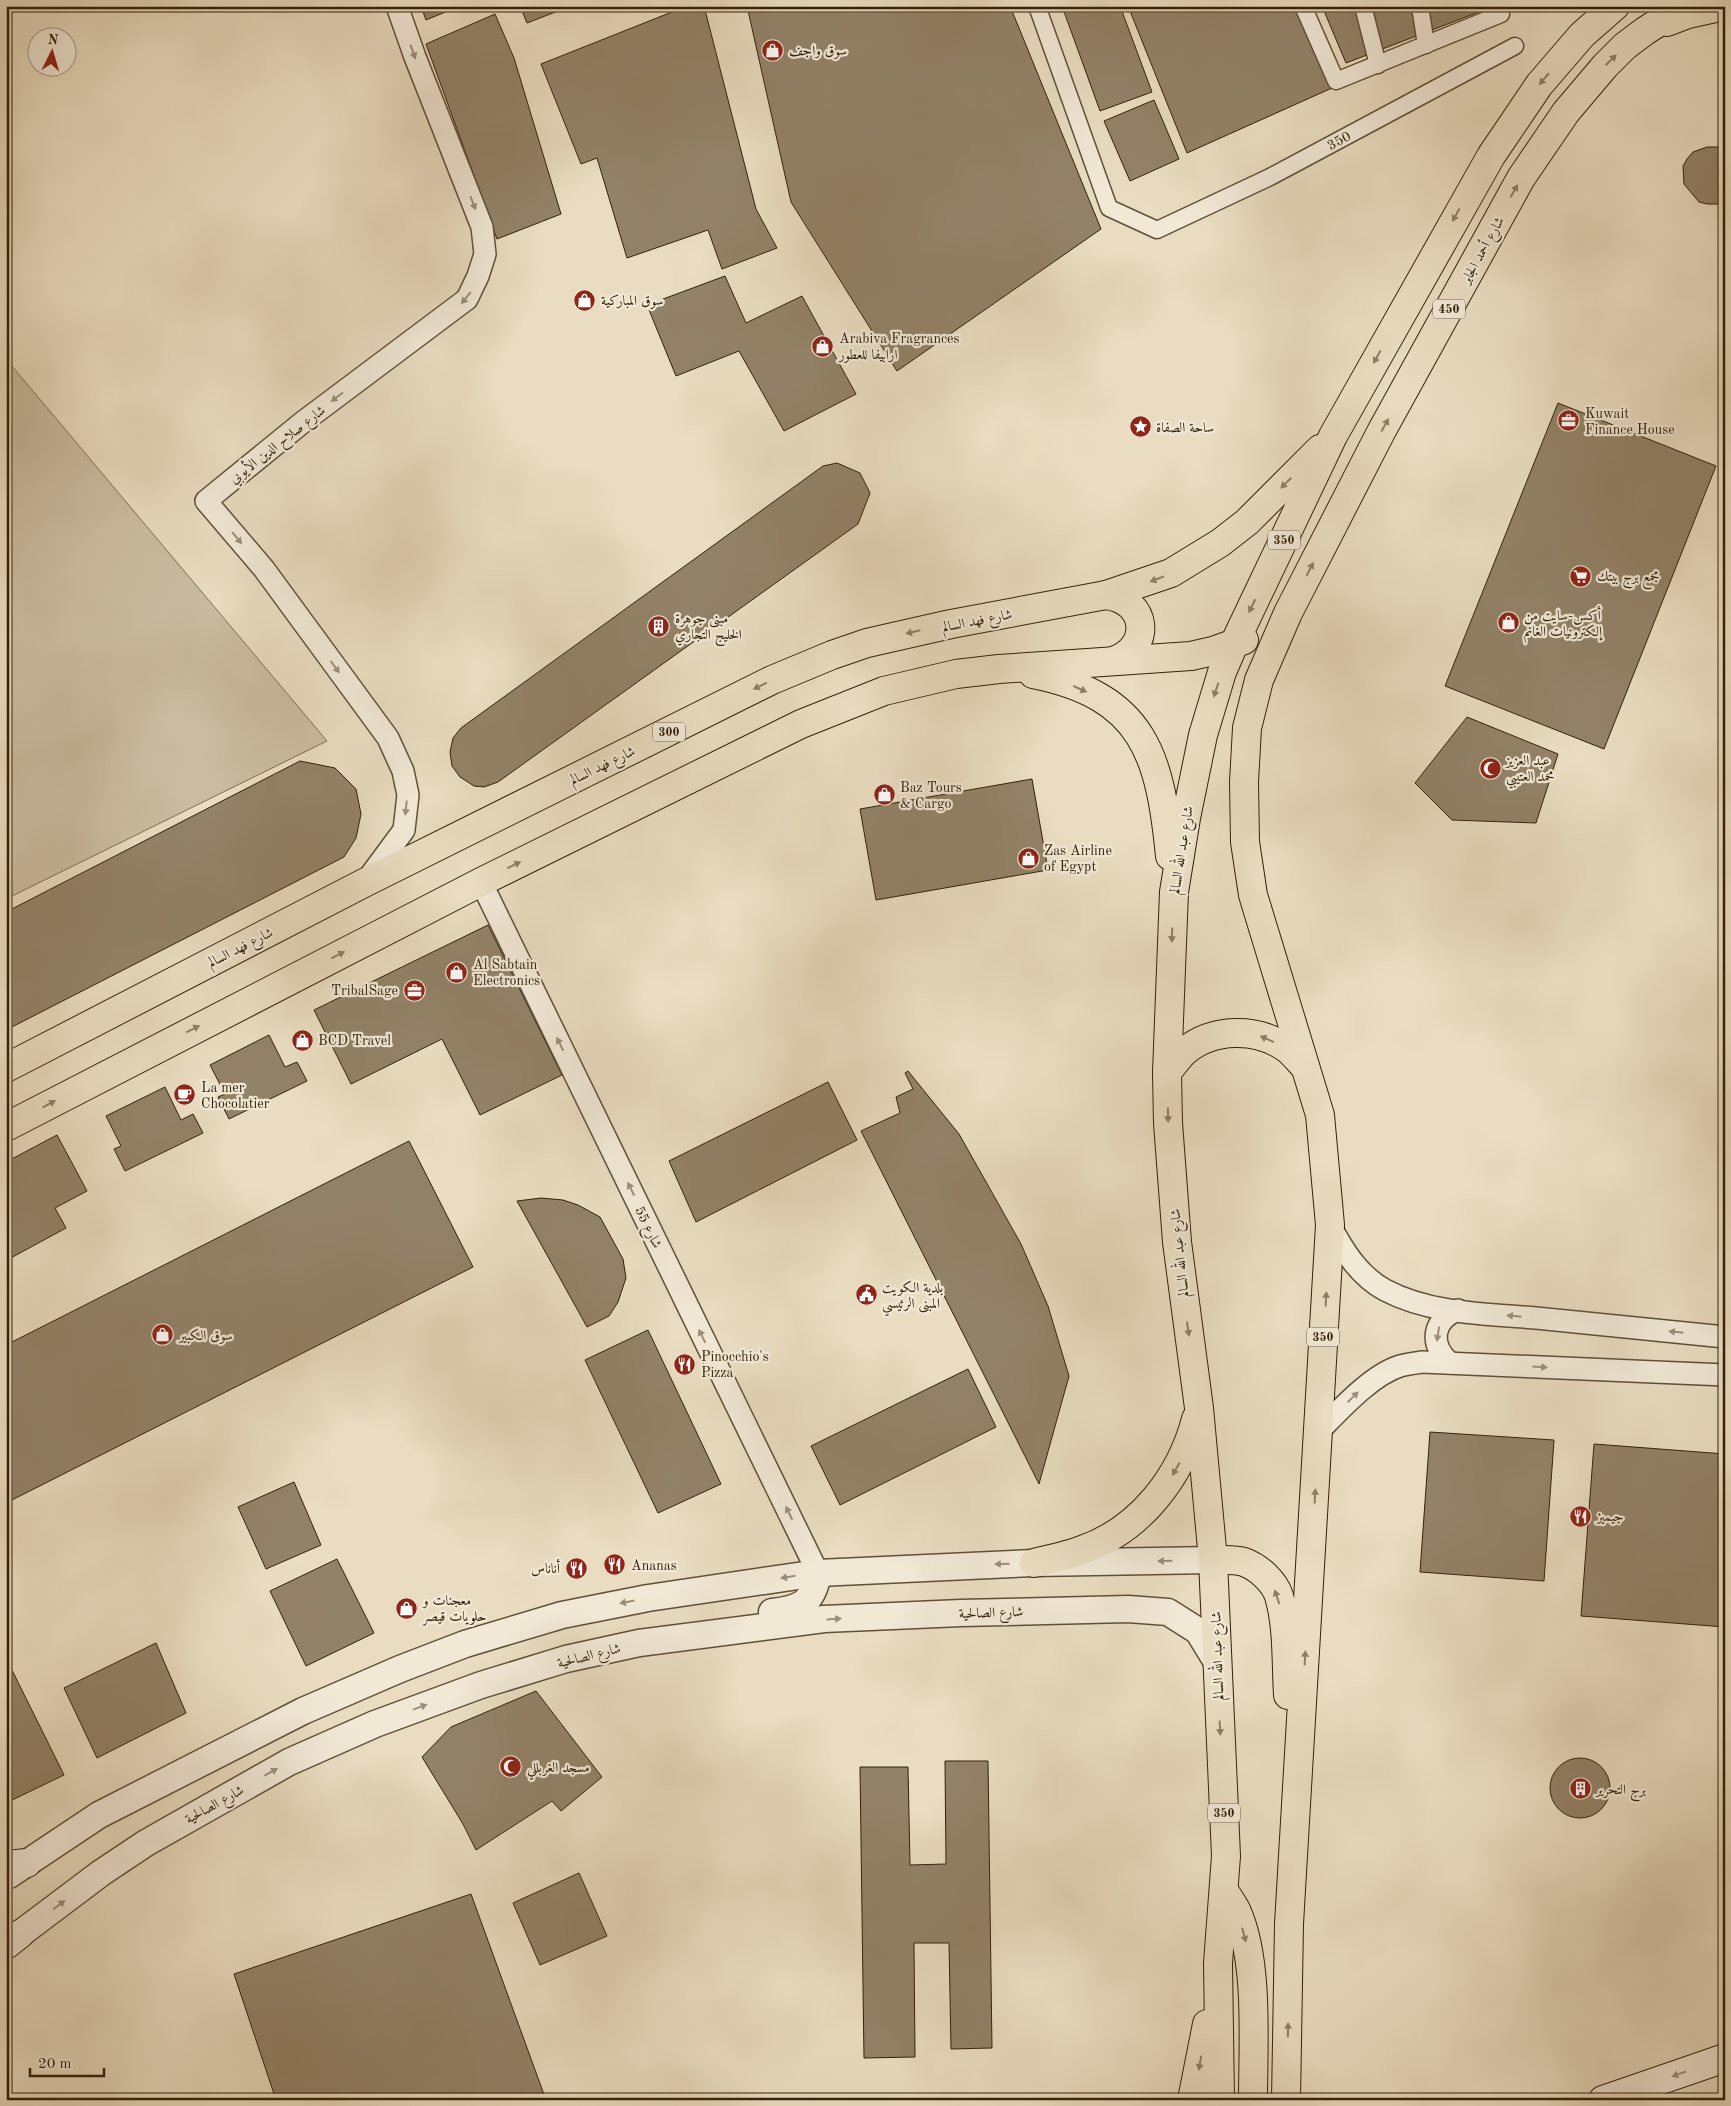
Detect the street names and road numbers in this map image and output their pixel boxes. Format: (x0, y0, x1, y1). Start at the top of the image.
street label: 350 (1325, 129, 1353, 153)
street label: شارع أحمد الجابر (1454, 213, 1510, 290)
road number: 450 (1433, 300, 1465, 318)
street label: شارع صلاح الدين الأيوبي (225, 400, 331, 490)
road number: 350 (1268, 530, 1300, 550)
street label: شارع فهد السالم (941, 607, 1014, 640)
road number: 300 (653, 722, 685, 742)
street label: شارع فهد السالم (567, 744, 640, 792)
street label: شارع عبد الله السالم (1163, 804, 1201, 896)
street label: شارع فهد السالم (206, 925, 278, 975)
street label: شارع 55 (628, 1204, 664, 1252)
street label: شارع عبد الله السالم (1163, 1207, 1197, 1298)
road number: 350 (1307, 1328, 1339, 1346)
street label: شارع الصالحية (959, 1605, 1024, 1625)
street label: شارع عبد الله السالم (1204, 1611, 1232, 1701)
street label: شارع الصالحية (556, 1641, 623, 1674)
street label: شارع الصالحية (183, 1783, 248, 1830)
road number: 350 (1208, 1804, 1240, 1822)

